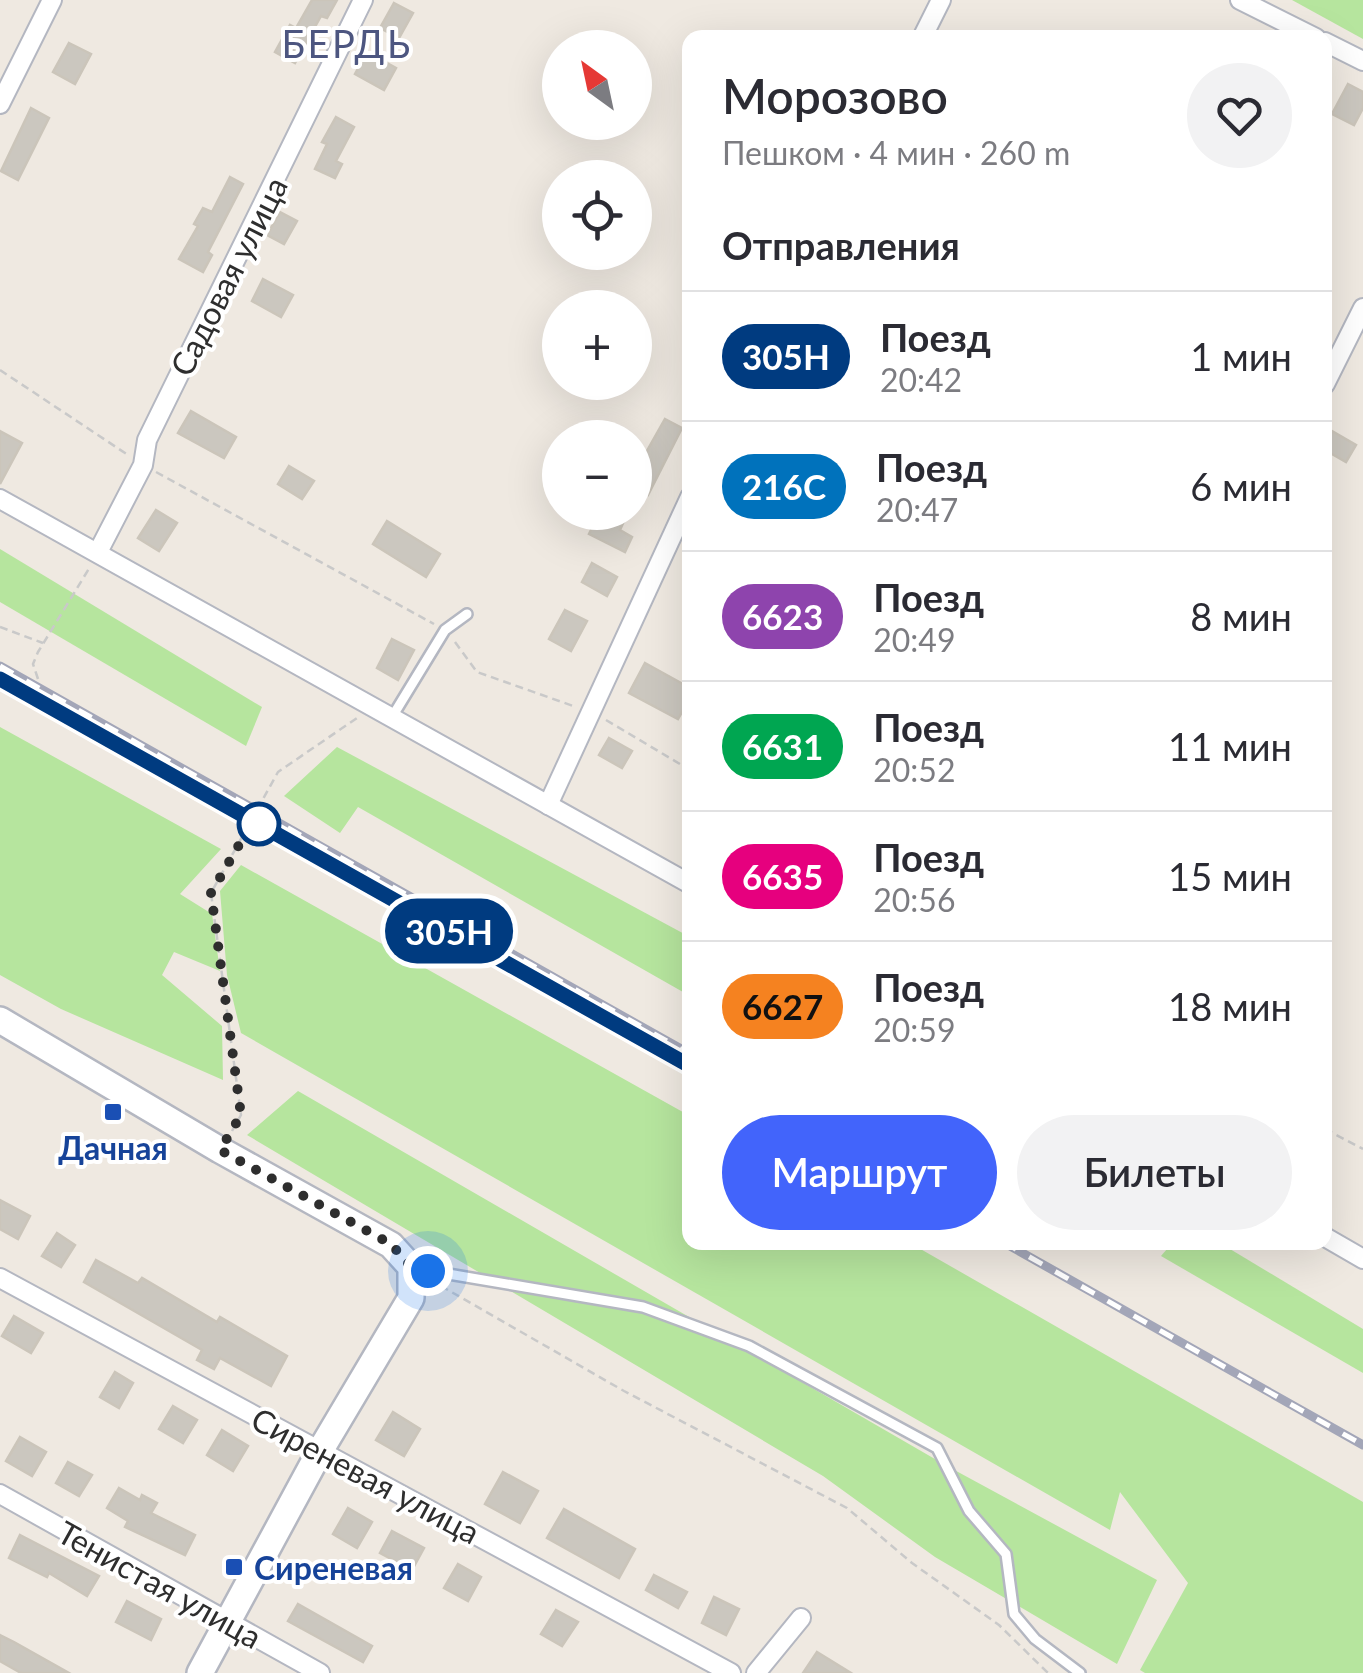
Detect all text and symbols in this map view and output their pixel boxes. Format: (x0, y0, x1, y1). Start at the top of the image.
district label: БЕРДЬ (281, 20, 413, 66)
north arrow (542, 30, 652, 140)
map controls (542, 30, 652, 530)
button: heart (1187, 63, 1292, 168)
text: Морозово (722, 67, 948, 124)
text: Пешком · 4 мин · 260 m (722, 133, 1070, 172)
button: locate (542, 160, 652, 270)
street label: Садовая улица (161, 170, 295, 382)
text: Отправления (722, 222, 960, 268)
button: + (542, 290, 652, 400)
text: Поезд (880, 314, 991, 360)
text: 1 мин (1190, 333, 1292, 379)
text: 305Н (742, 335, 830, 377)
text: 20:42 (880, 360, 962, 399)
button: − (542, 420, 652, 530)
text: Поезд (876, 444, 987, 490)
text: 6 мин (1190, 463, 1292, 509)
text: 216С (742, 465, 826, 507)
text: 20:47 (876, 490, 958, 529)
text: Поезд (873, 574, 984, 620)
text: 8 мин (1190, 593, 1292, 639)
text: 6623 (742, 595, 823, 637)
text: 20:49 (873, 620, 955, 659)
text: Поезд (873, 704, 984, 750)
text: 11 мин (1168, 723, 1292, 769)
text: 6631 (742, 725, 823, 767)
text: 20:52 (873, 750, 955, 789)
unlabelled marker (238, 803, 280, 845)
text: Поезд (873, 834, 984, 880)
text: 15 мин (1168, 853, 1292, 899)
text: 6635 (742, 855, 823, 897)
text: 20:56 (873, 880, 955, 919)
line badge: 305Н (379, 898, 519, 964)
text: 305Н (405, 910, 493, 952)
text: Поезд (873, 964, 984, 1010)
text: 18 мин (1168, 983, 1292, 1029)
text: 6627 (742, 985, 823, 1027)
text: 20:59 (873, 1010, 955, 1049)
marker: Дачная (102, 1101, 124, 1123)
button: Маршрут (722, 1115, 997, 1230)
button: Билеты (1017, 1115, 1292, 1230)
place label: Дачная (58, 1128, 168, 1167)
your location (403, 1246, 453, 1296)
street label: Сиреневая улица (245, 1398, 487, 1552)
street label: Тенистая улица (51, 1512, 269, 1656)
place label: Сиреневая (254, 1548, 413, 1587)
marker: Сиреневая (223, 1556, 245, 1578)

